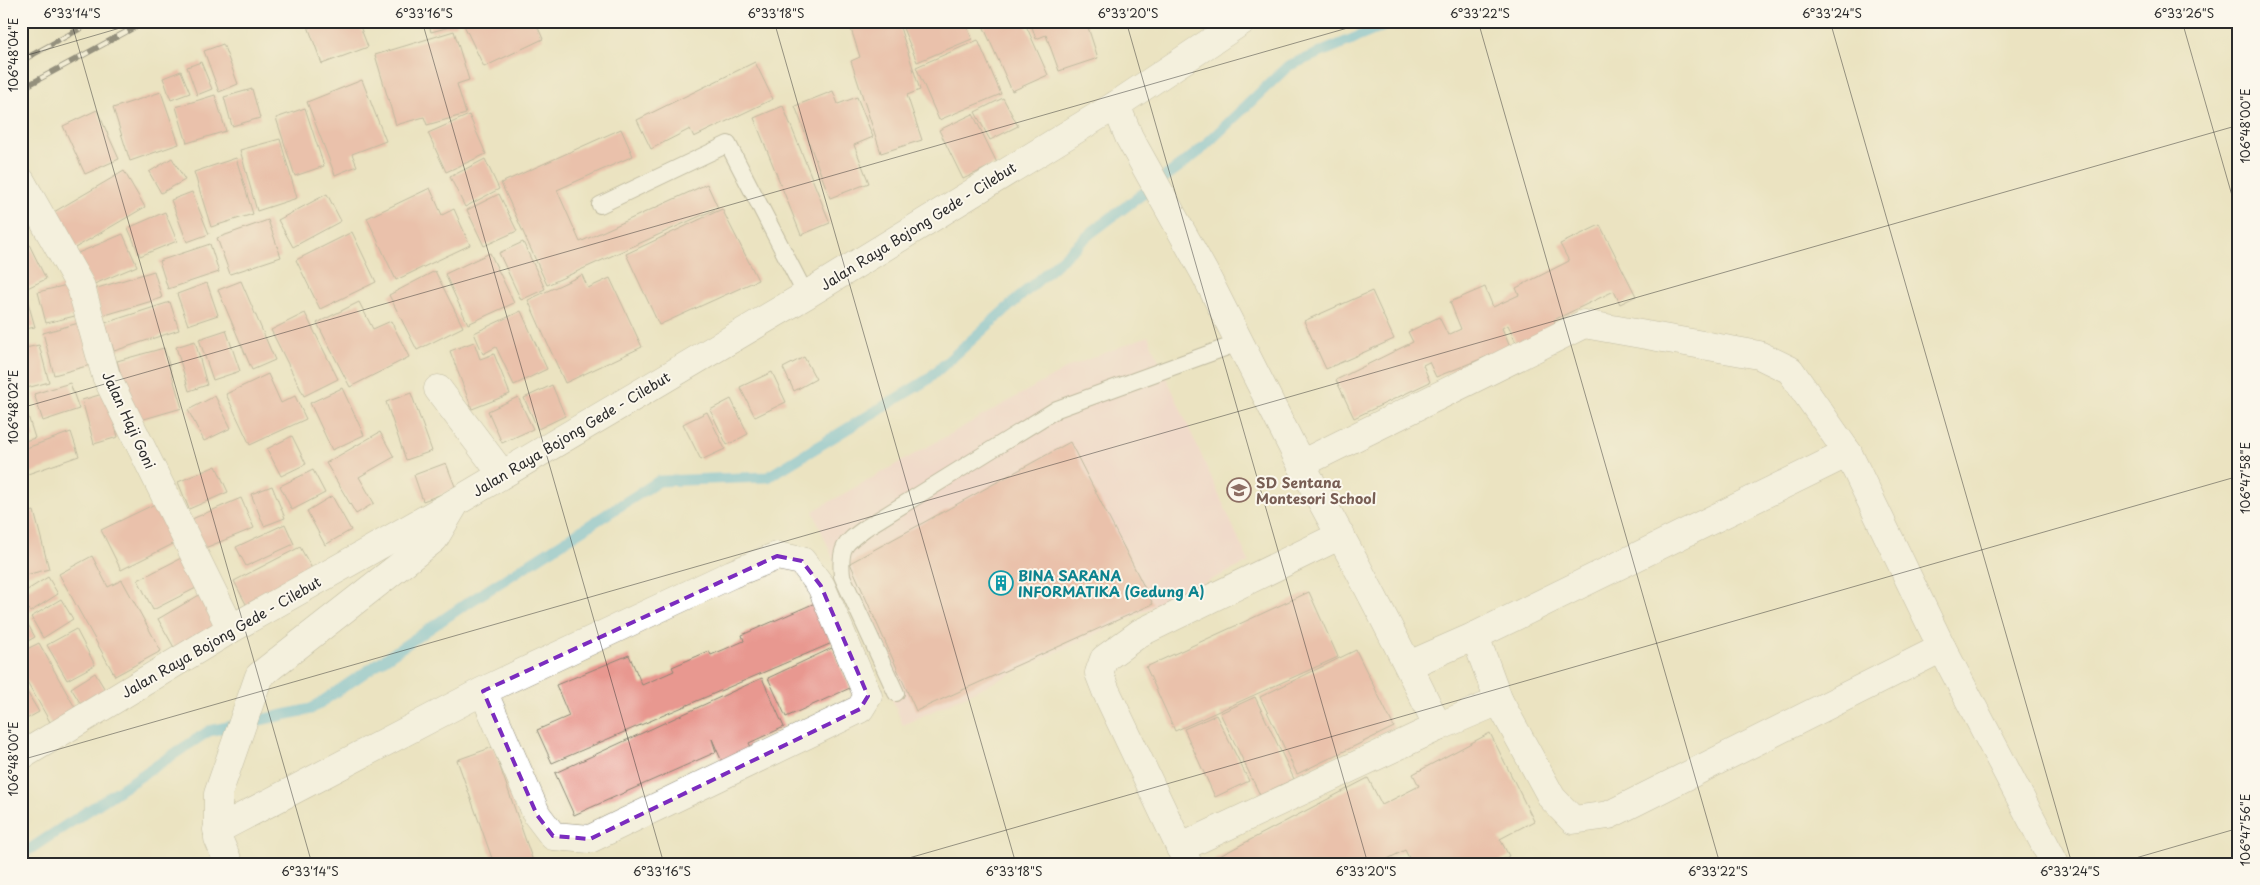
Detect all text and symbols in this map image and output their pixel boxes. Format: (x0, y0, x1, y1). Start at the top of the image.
text: 6°33'14"S (43, 4, 101, 22)
text: 6°33'16"S (395, 4, 453, 22)
text: 6°33'18"S (747, 4, 805, 22)
text: 6°33'20"S (1097, 4, 1159, 22)
text: 6°33'22"S (1450, 4, 1510, 22)
text: 6°33'24"S (1802, 4, 1862, 22)
text: 6°33'26"S (2154, 4, 2214, 22)
text: 106°48'04"E (4, 18, 22, 92)
text: 106°48'00"E (2236, 88, 2254, 164)
street label: Jalan Raya Bojong Gede - Cilebut (816, 157, 1020, 295)
street label: Jalan Raya Bojong Gede - Cilebut (468, 366, 674, 502)
street label: Jalan Haji Goni (97, 368, 161, 472)
text: 106°48'02"E (4, 370, 22, 444)
text: 106°47'58"E (2236, 442, 2254, 514)
place label: SD Sentana Montesori School (1256, 472, 1376, 509)
school or university icon: SD Sentana Montesori School (1226, 477, 1252, 503)
place label: BINA SARANA INFORMATIKA (Gedung A) (1018, 565, 1204, 602)
building icon: BINA SARANA INFORMATIKA (Gedung A) (988, 570, 1014, 596)
street label: Jalan Raya Bojong Gede - Cilebut (117, 571, 325, 703)
text: 106°48'00"E (4, 721, 22, 797)
text: 106°47'56"E (2236, 794, 2254, 866)
text: 6°33'14"S (281, 862, 339, 880)
text: 6°33'16"S (633, 862, 691, 880)
text: 6°33'18"S (985, 862, 1043, 880)
text: 6°33'20"S (1335, 862, 1397, 880)
text: 6°33'22"S (1688, 862, 1748, 880)
text: 6°33'24"S (2040, 862, 2100, 880)

